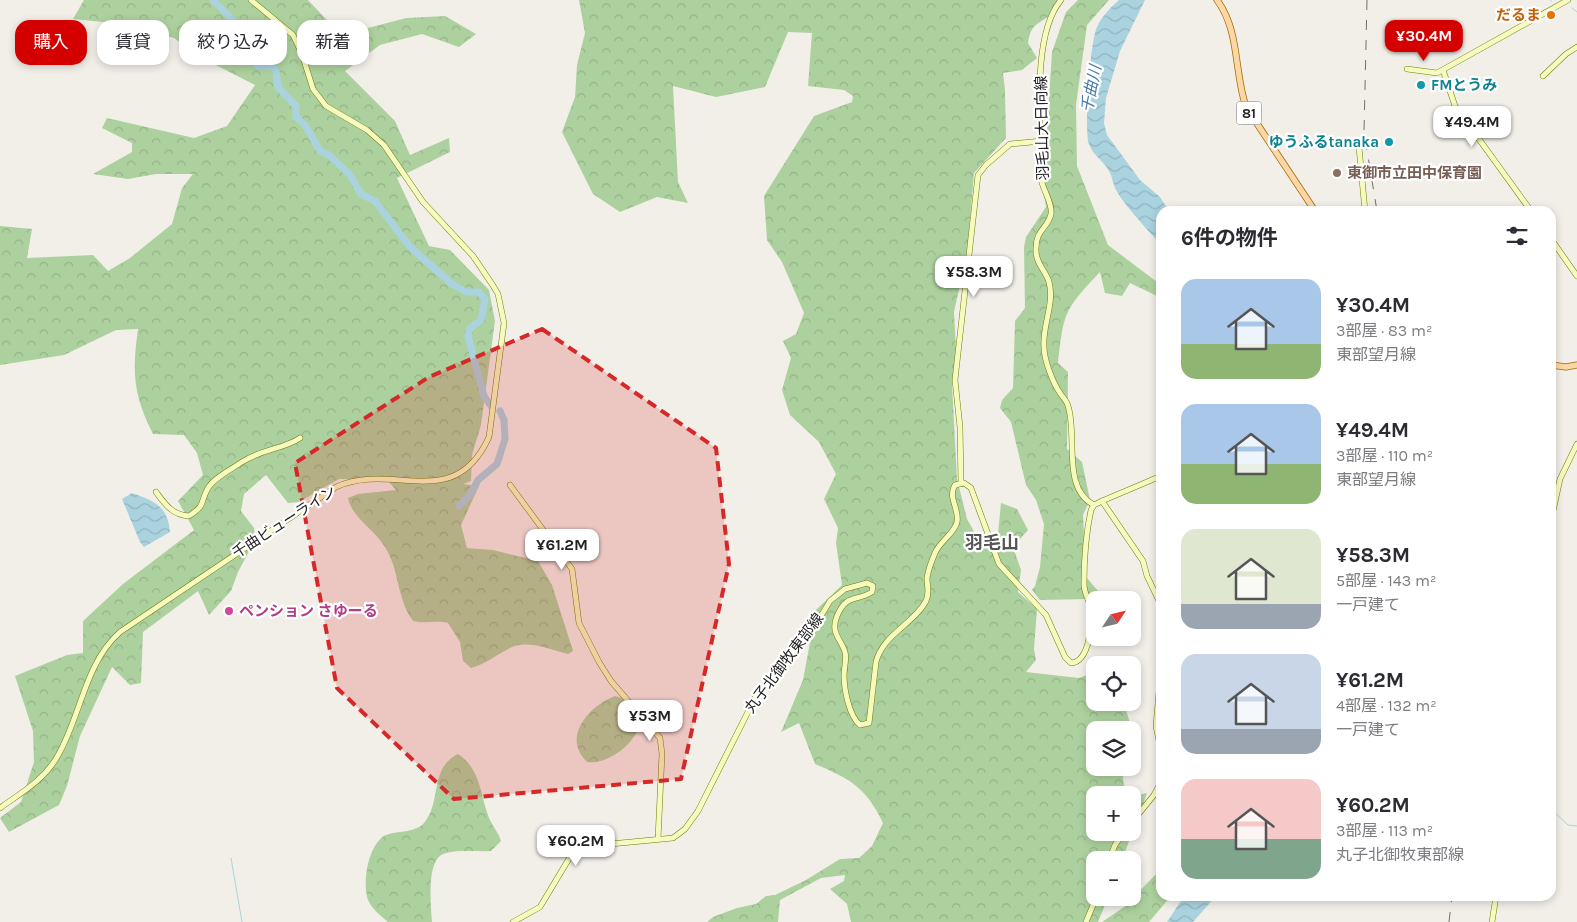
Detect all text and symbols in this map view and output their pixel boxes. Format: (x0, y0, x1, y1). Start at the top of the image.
place label: だるま (1496, 6, 1541, 24)
marker: だるま (1545, 9, 1557, 21)
chip: 購入 (15, 20, 87, 65)
chip: 賃貸 (97, 20, 169, 65)
chip: 絞り込み (179, 20, 287, 65)
chip: 新着 (297, 20, 369, 65)
pin: ¥30.4M (1383, 20, 1465, 62)
text: ¥30.4M (1396, 26, 1452, 45)
water label: 千曲川 (1077, 62, 1105, 114)
street label: 羽毛山大日向線 (1032, 75, 1052, 181)
place label: FMとうみ (1431, 76, 1497, 94)
marker: FMとうみ (1415, 79, 1427, 91)
road number: 81 (1236, 102, 1262, 125)
pin: ¥49.4M (1431, 106, 1513, 148)
text: ¥49.4M (1444, 112, 1500, 131)
place label: ゆうふるtanaka (1269, 133, 1379, 151)
marker: ゆうふるtanaka (1383, 136, 1395, 148)
place label: 東御市立田中保育園 (1347, 164, 1482, 182)
marker: 東御市立田中保育園 (1331, 167, 1343, 179)
icon: filters (1503, 222, 1531, 250)
text: 6件の物件 (1181, 226, 1278, 250)
pin: ¥58.3M (933, 256, 1015, 298)
text: ¥58.3M (946, 262, 1002, 281)
text: ¥30.4M (1336, 293, 1410, 317)
icon: home (1221, 299, 1281, 359)
text: 3部屋 · 83 m² (1336, 321, 1432, 340)
text: 東部望月線 (1336, 345, 1416, 364)
text: ¥49.4M (1336, 418, 1409, 442)
icon: home (1221, 424, 1281, 484)
text: 3部屋 · 110 m² (1336, 446, 1433, 465)
text: 東部望月線 (1336, 470, 1416, 489)
street label: 千曲ビューライン (229, 482, 339, 562)
pin: ¥61.2M (521, 528, 603, 571)
district label: 羽毛山 (965, 532, 1019, 554)
text: ¥61.2M (536, 535, 588, 554)
text: ¥58.3M (1336, 543, 1410, 567)
icon: home (1221, 549, 1281, 609)
text: 5部屋 · 143 m² (1336, 571, 1436, 590)
north arrow (1086, 591, 1141, 646)
map controls (1086, 591, 1141, 906)
text: 一戸建て (1336, 595, 1400, 614)
place label: ペンション さゆーる (239, 602, 378, 620)
marker: ペンション さゆーる (223, 605, 235, 617)
street label: 丸子北御牧東部線 (741, 610, 827, 716)
button: locate (1086, 656, 1141, 711)
text: ¥61.2M (1336, 668, 1404, 692)
icon: home (1221, 674, 1281, 734)
text: 4部屋 · 132 m² (1336, 696, 1437, 715)
pin: ¥53M (620, 700, 680, 742)
text: ¥53M (629, 706, 671, 725)
text: 一戸建て (1336, 720, 1400, 739)
button: layers (1086, 721, 1141, 776)
button: + (1086, 786, 1141, 841)
text: ¥60.2M (1336, 793, 1410, 817)
icon: home (1221, 799, 1281, 859)
text: 3部屋 · 113 m² (1336, 821, 1433, 840)
pin: ¥60.2M (535, 824, 617, 867)
text: ¥60.2M (548, 831, 604, 850)
text: 丸子北御牧東部線 (1336, 845, 1464, 864)
button: − (1086, 851, 1141, 906)

